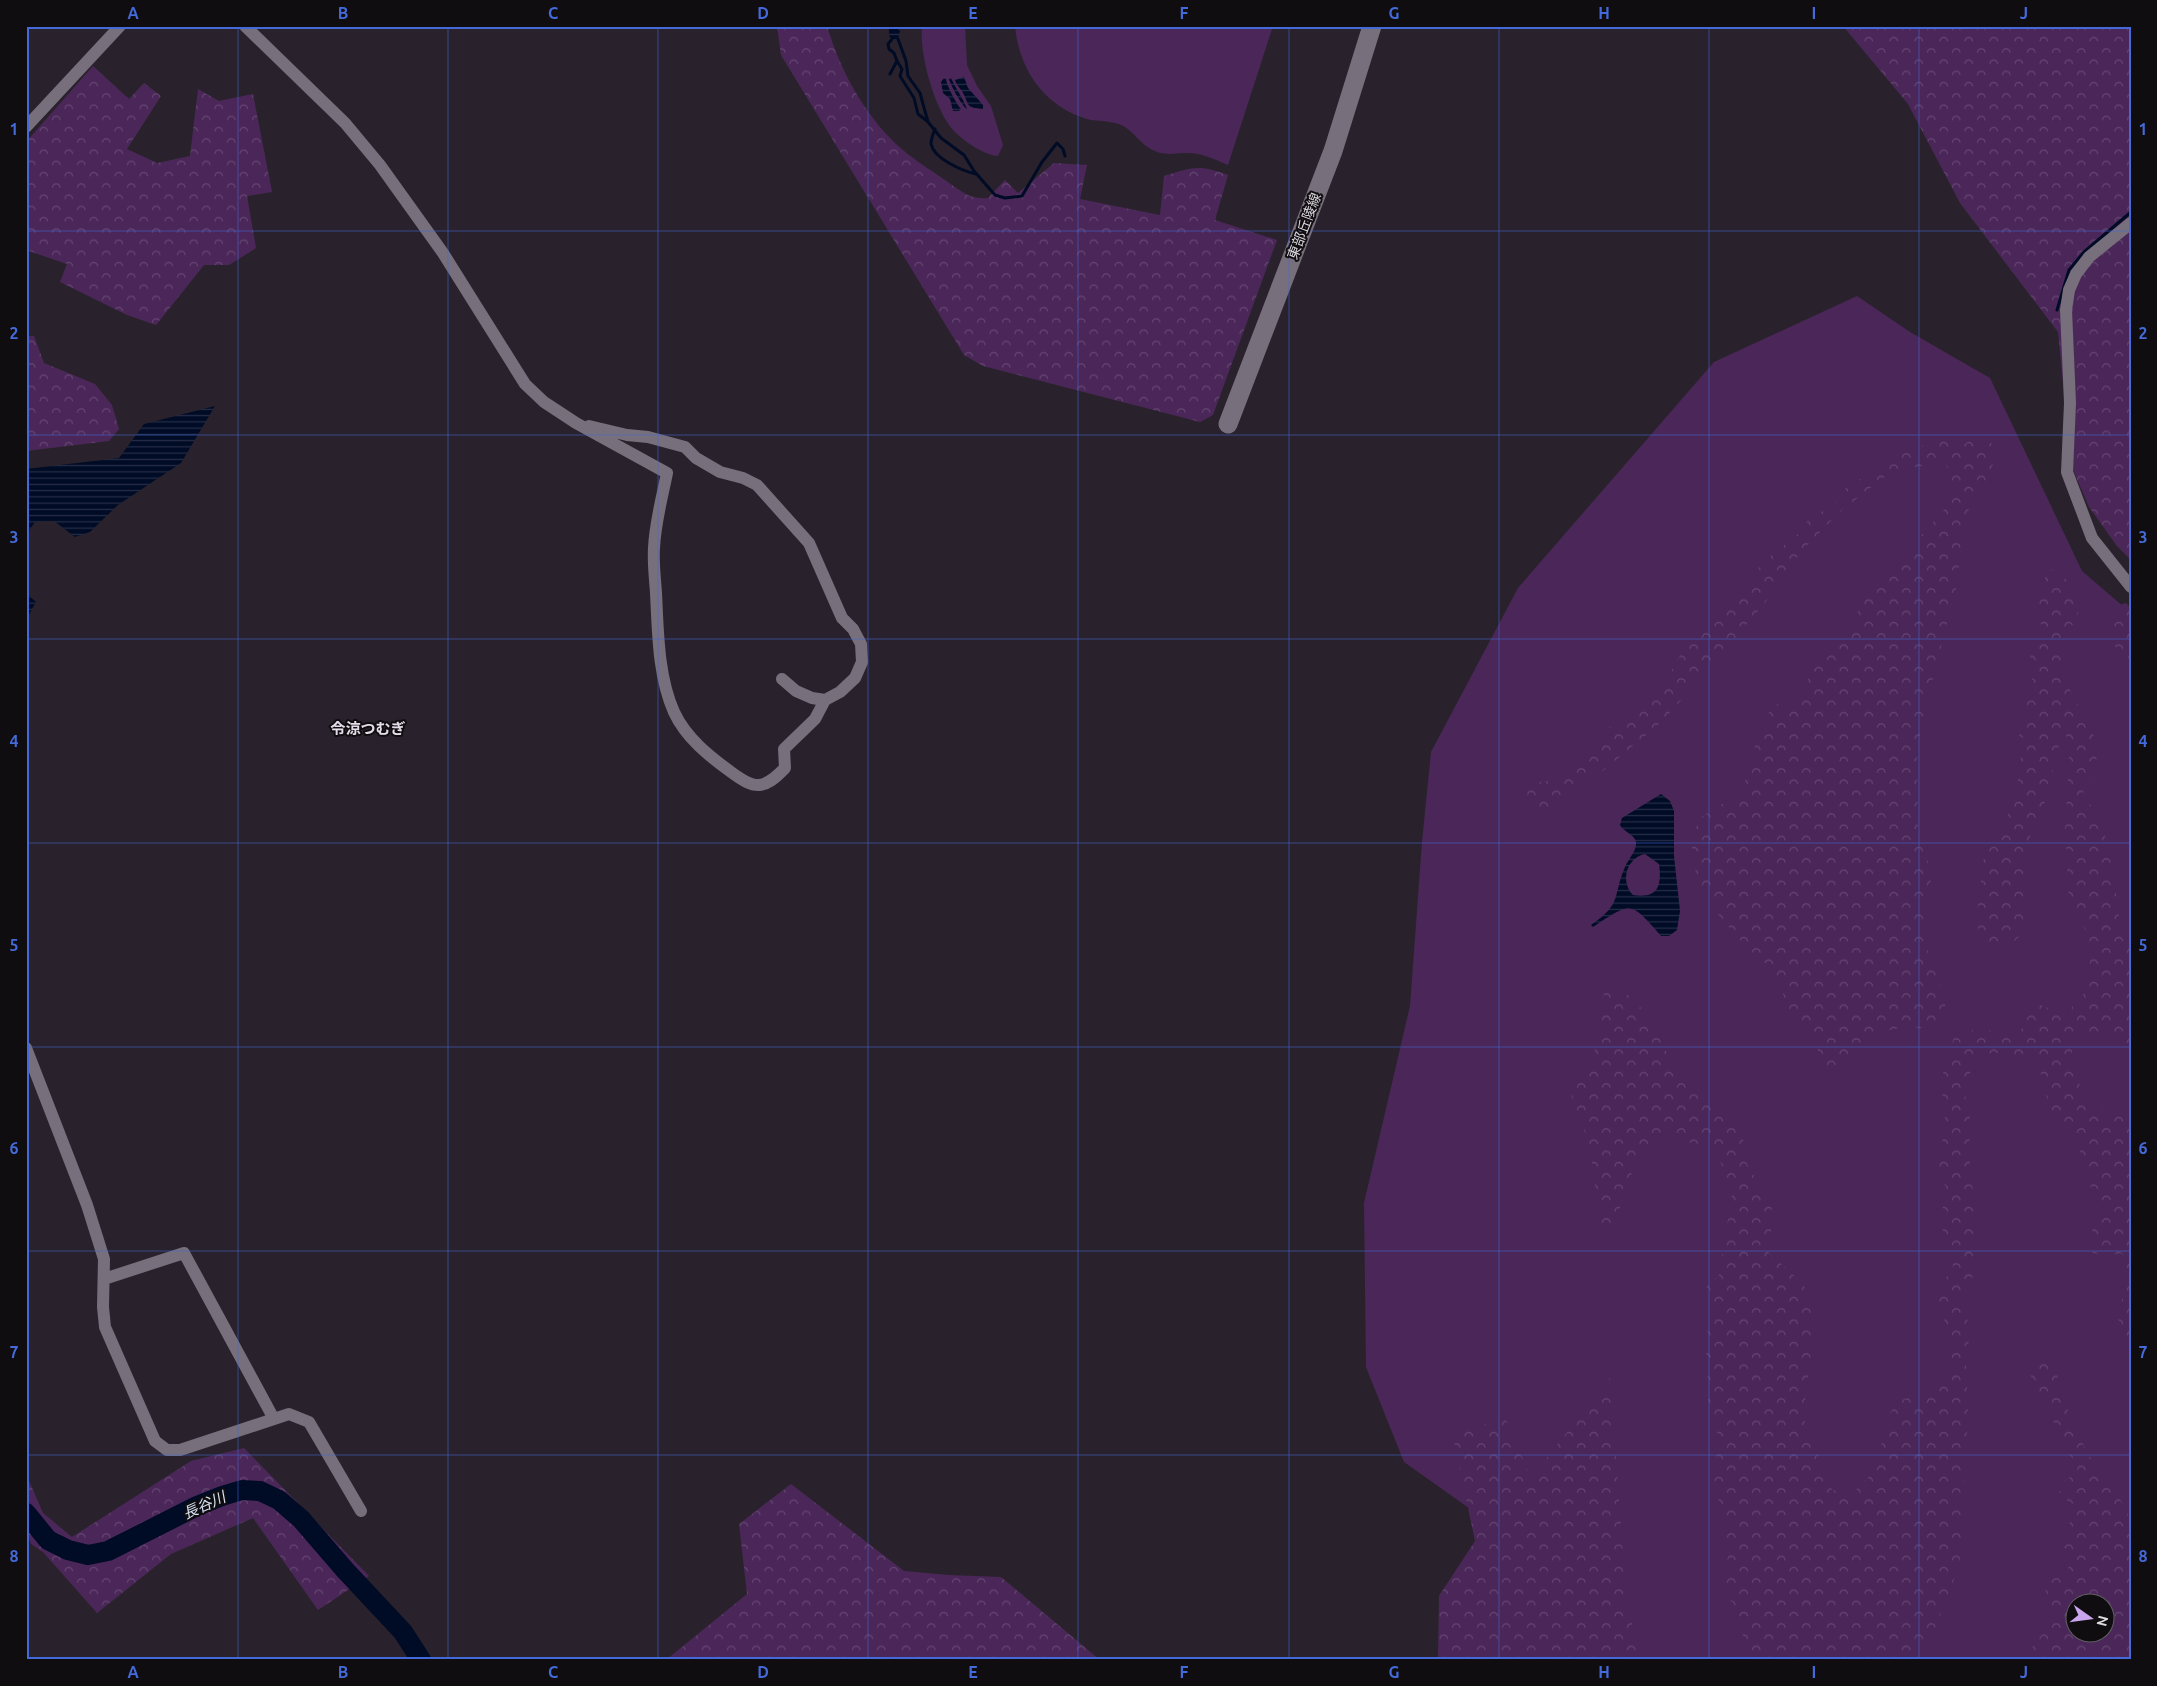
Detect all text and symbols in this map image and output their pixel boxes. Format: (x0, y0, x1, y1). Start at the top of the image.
text: A (127, 4, 139, 22)
text: B (338, 4, 348, 22)
text: C (548, 4, 558, 22)
text: D (757, 4, 769, 22)
text: E (968, 4, 978, 22)
text: F (1180, 4, 1189, 22)
text: G (1388, 4, 1400, 22)
text: H (1598, 4, 1610, 22)
text: I (1812, 4, 1816, 22)
text: J (2020, 4, 2028, 22)
text: 1 (9, 120, 19, 138)
text: 1 (2138, 120, 2148, 138)
street label: 東部丘陵線 (1284, 190, 1324, 262)
text: 2 (9, 324, 19, 342)
text: 2 (2138, 324, 2148, 342)
text: 3 (9, 528, 19, 546)
text: 3 (2138, 528, 2148, 546)
district label: 令涼つむぎ (330, 720, 406, 737)
text: 4 (9, 732, 19, 750)
text: 4 (2138, 732, 2148, 750)
text: 5 (9, 936, 19, 954)
text: 5 (2138, 936, 2148, 954)
text: 6 (9, 1139, 19, 1157)
text: 6 (2138, 1139, 2148, 1157)
text: 7 (9, 1343, 19, 1361)
text: 7 (2138, 1343, 2148, 1361)
water label: 長谷川 (180, 1487, 230, 1522)
text: 8 (9, 1547, 19, 1565)
text: 8 (2138, 1547, 2148, 1565)
north arrow (2064, 1594, 2114, 1644)
text: N (2094, 1614, 2112, 1628)
text: A (127, 1663, 139, 1681)
text: B (338, 1663, 348, 1681)
text: C (548, 1663, 558, 1681)
text: D (757, 1663, 769, 1681)
text: E (968, 1663, 978, 1681)
text: F (1180, 1663, 1189, 1681)
text: G (1388, 1663, 1400, 1681)
text: H (1598, 1663, 1610, 1681)
text: I (1812, 1663, 1816, 1681)
text: J (2020, 1663, 2028, 1681)

